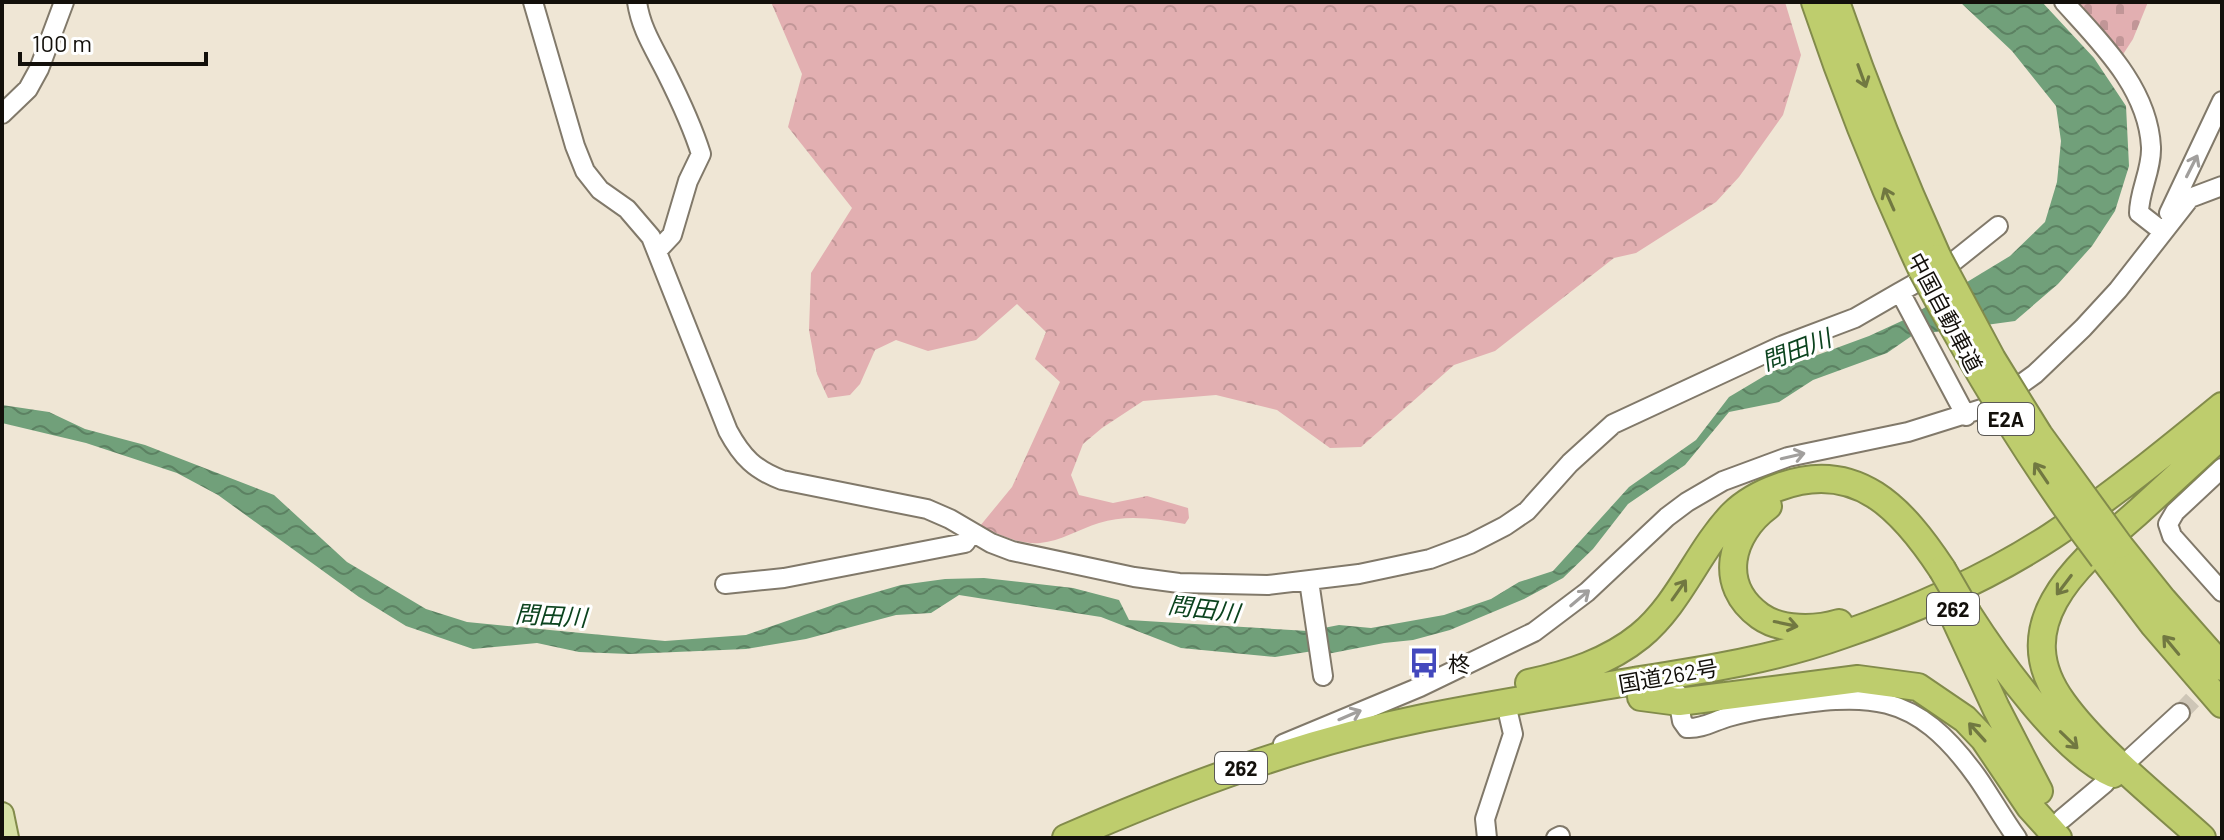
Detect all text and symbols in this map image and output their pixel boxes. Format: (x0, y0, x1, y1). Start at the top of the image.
scale bar (20, 16, 206, 66)
text: 100 m (32, 28, 92, 57)
one-way arrow (1855, 63, 1870, 88)
one-way arrow (2184, 154, 2200, 178)
one-way arrow (1881, 188, 1896, 212)
street label: 中国自動車道 (1904, 248, 1988, 376)
water label: 問田川 (1757, 321, 1838, 375)
road number: E2A (1978, 403, 2034, 435)
one-way arrow (1780, 448, 1806, 463)
one-way arrow (2032, 462, 2049, 484)
one-way arrow (2056, 573, 2072, 595)
one-way arrow (1671, 580, 1687, 602)
water label: 問田川 (1167, 589, 1244, 627)
one-way arrow (1570, 589, 1590, 607)
road number: 262 (1927, 593, 1979, 625)
water label: 問田川 (514, 599, 591, 632)
one-way arrow (1772, 617, 1798, 632)
one-way arrow (2162, 635, 2180, 656)
bus stop icon: 柊 (1407, 646, 1441, 680)
place label: 柊 (1448, 650, 1470, 676)
street label: 国道262号 (1616, 653, 1720, 697)
one-way arrow (1337, 707, 1362, 722)
one-way arrow (1968, 722, 1987, 743)
one-way arrow (2059, 730, 2078, 749)
road number: 262 (1215, 752, 1267, 784)

